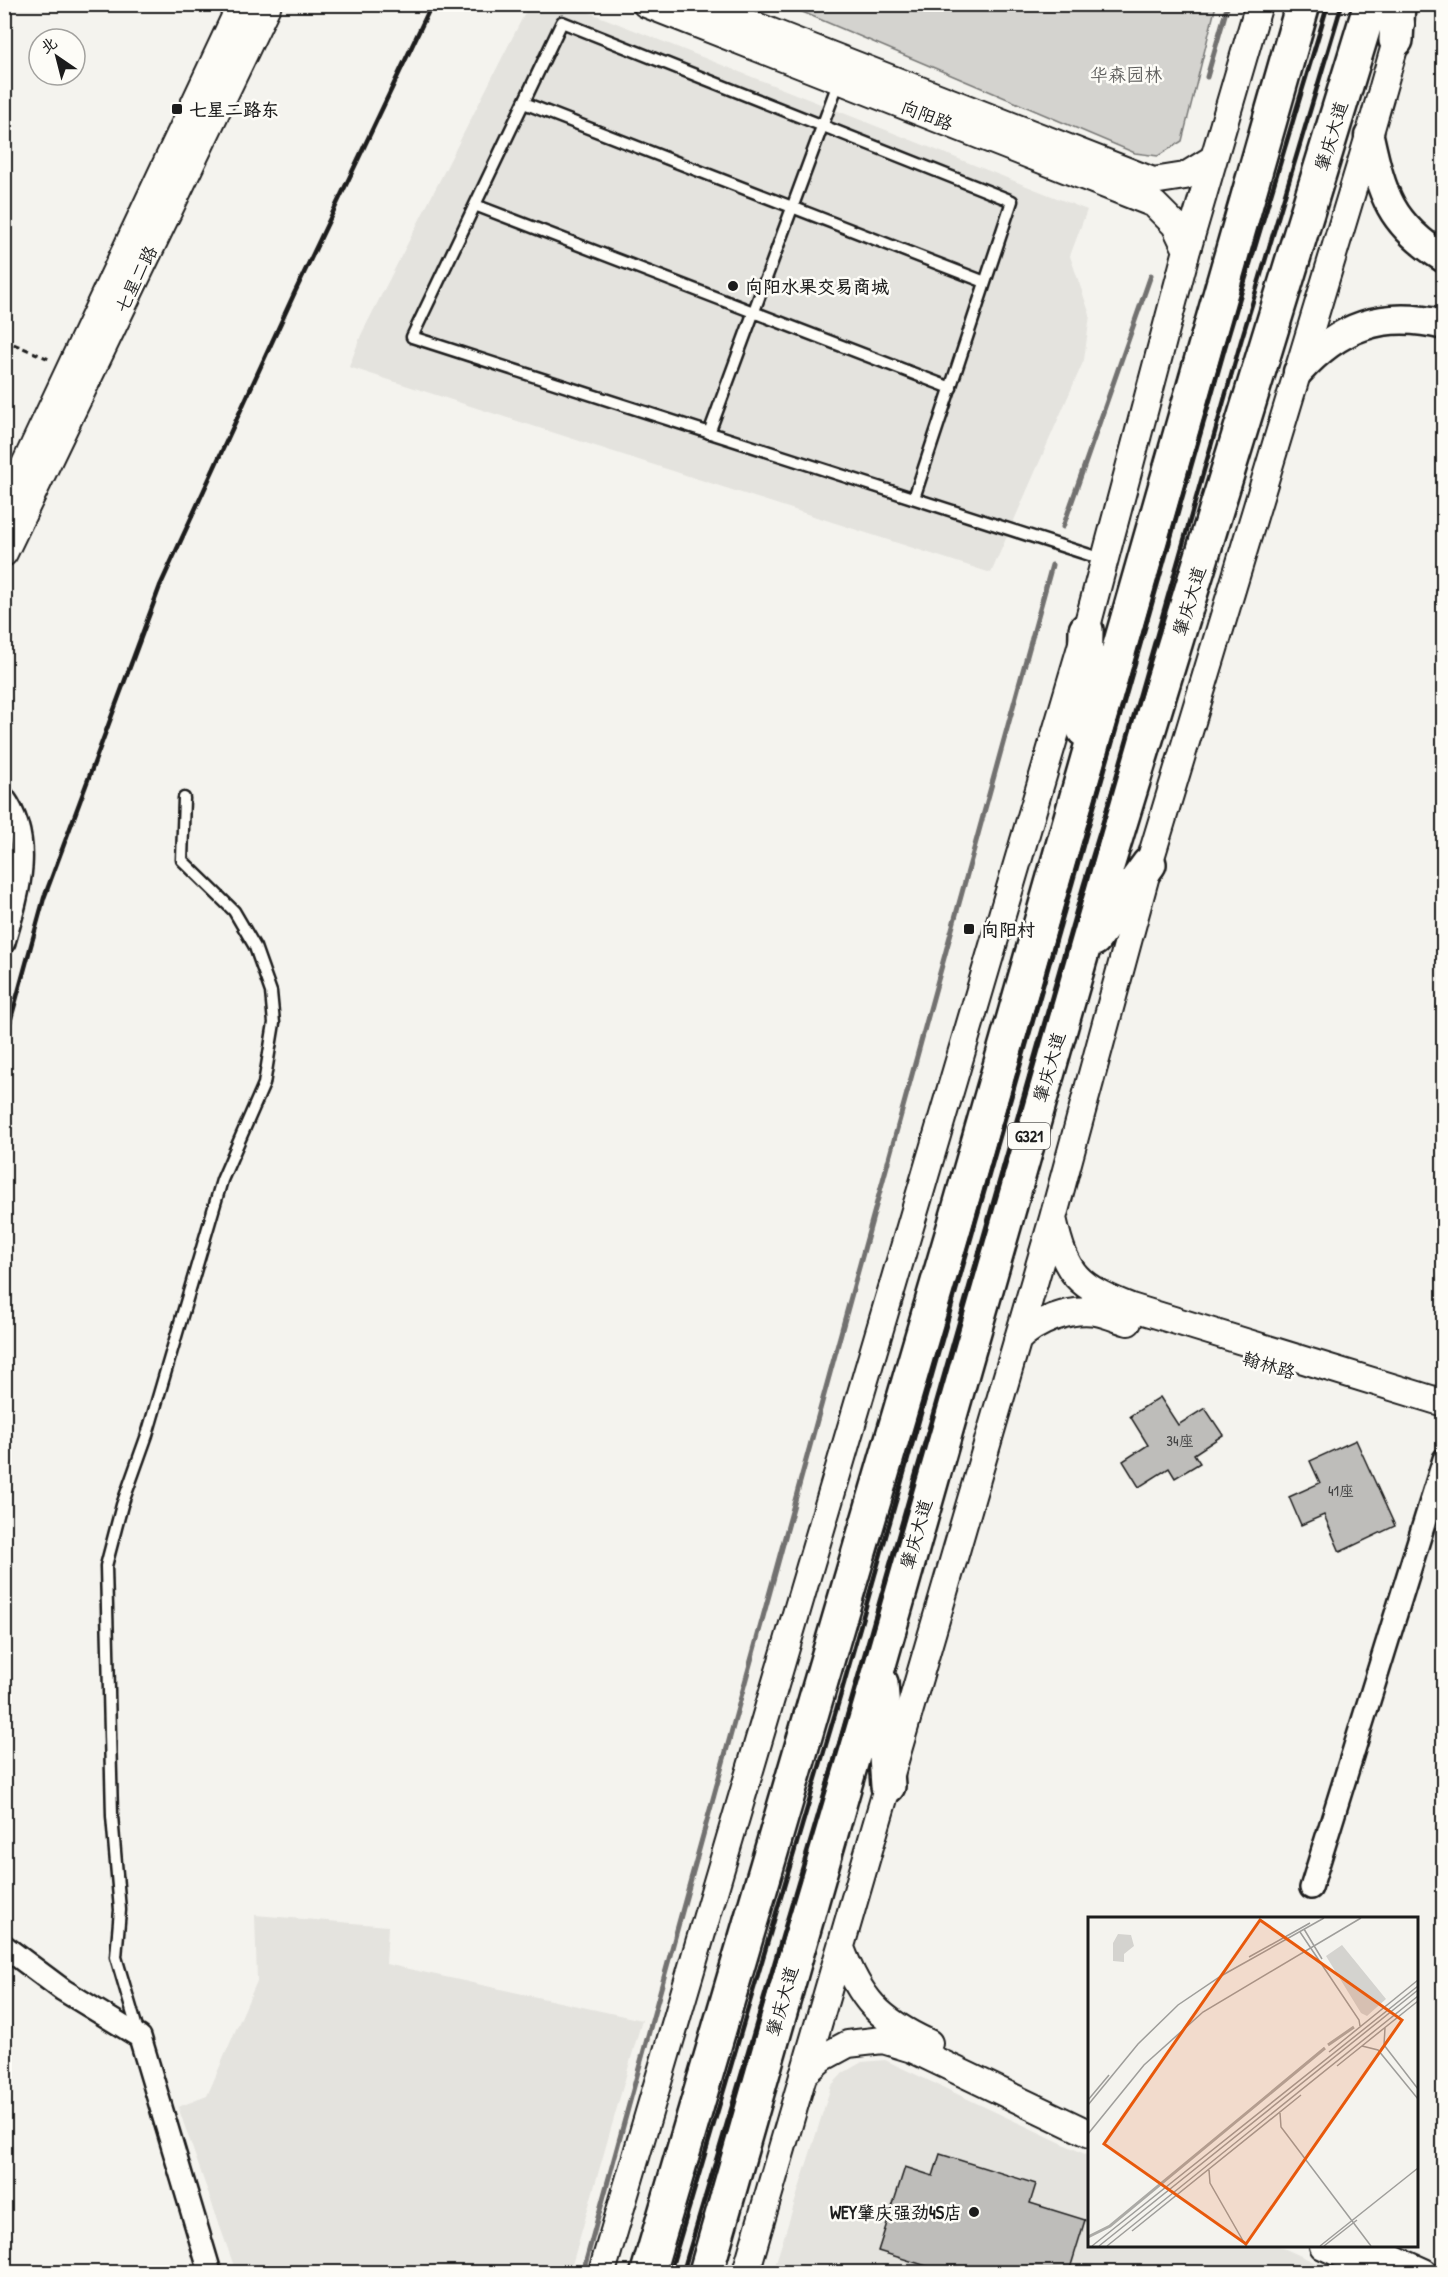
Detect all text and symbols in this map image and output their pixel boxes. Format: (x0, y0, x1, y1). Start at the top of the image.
north arrow (27, 27, 87, 87)
text: 北 (36, 31, 61, 58)
park label: 华森园林 (1090, 62, 1162, 87)
street label: 向阳路 (897, 94, 957, 136)
place label: 七星二路东 (189, 97, 279, 122)
street label: 肇庆大道 (1309, 98, 1353, 174)
marker: 七星二路东 (170, 102, 184, 116)
street label: 七星二路 (109, 241, 163, 317)
place label: 向阳水果交易商城 (745, 274, 889, 299)
marker: 向阳水果交易商城 (726, 279, 740, 293)
street label: 肇庆大道 (1167, 563, 1211, 639)
place label: 向阳村 (981, 917, 1035, 942)
marker: 向阳村 (962, 922, 976, 936)
street label: 肇庆大道 (1027, 1029, 1071, 1105)
road number: G321 (1008, 1123, 1050, 1149)
street label: 翰林路 (1240, 1345, 1298, 1385)
house number: 34座 (1166, 1430, 1194, 1451)
house number: 41座 (1328, 1480, 1354, 1501)
street label: 肇庆大道 (894, 1496, 938, 1572)
inset map (1088, 1917, 1418, 2247)
street label: 肇庆大道 (760, 1963, 804, 2039)
place label: WEY肇庆强劲4S店 (830, 2200, 962, 2225)
marker: WEY肇庆强劲4S店 (967, 2205, 981, 2219)

